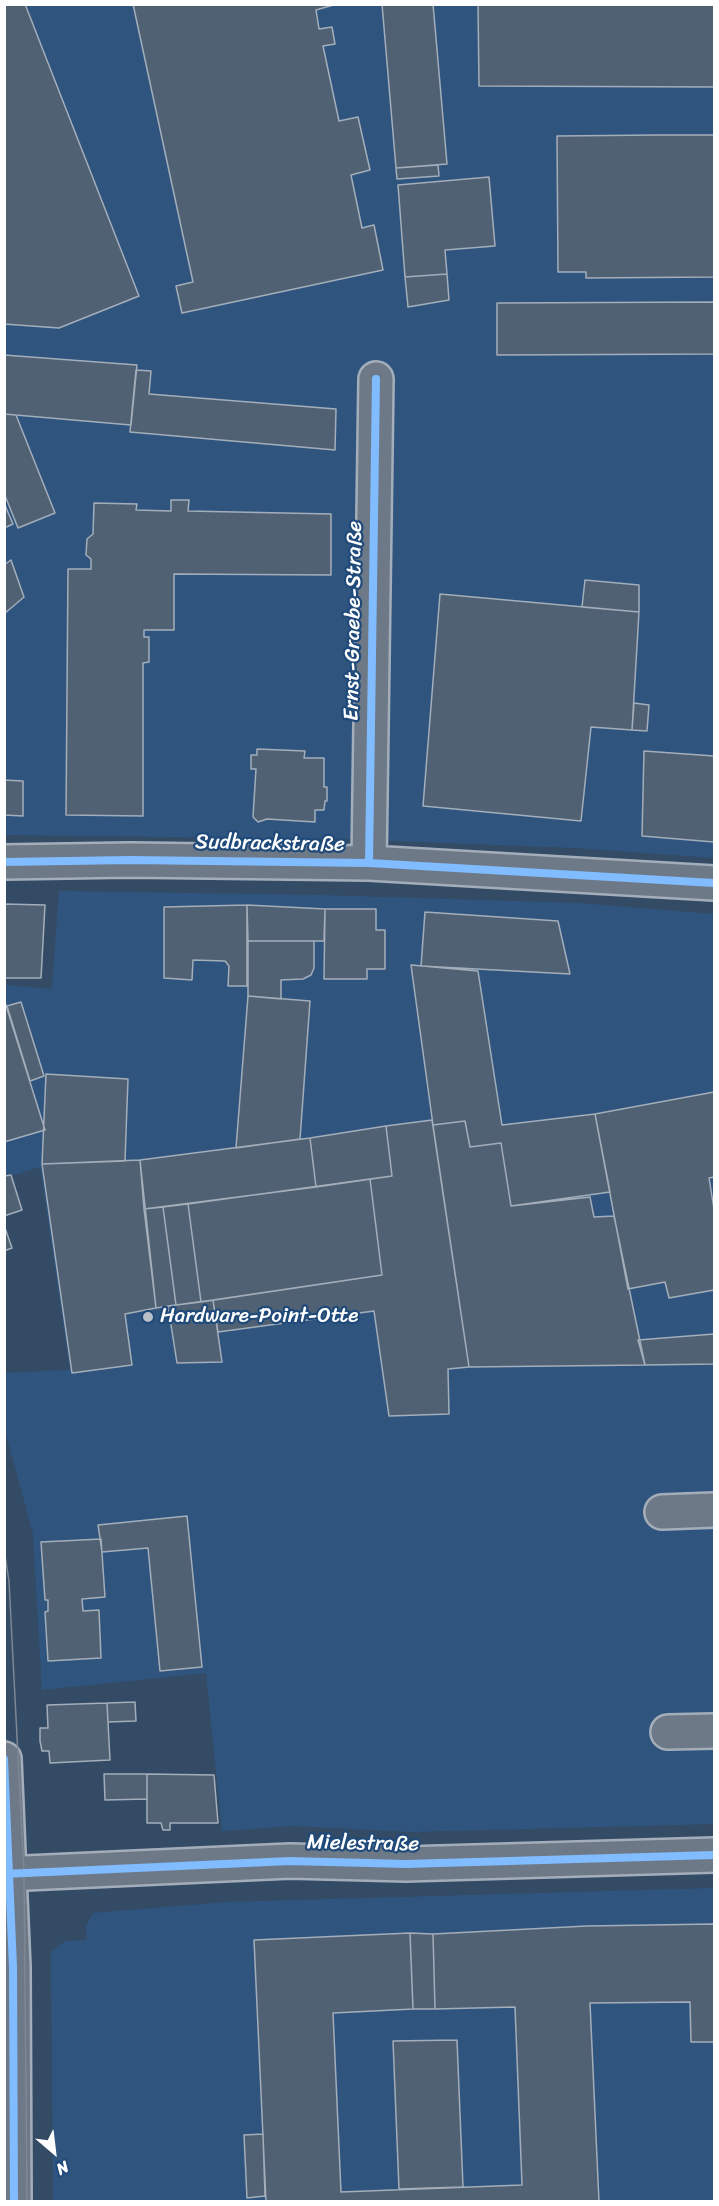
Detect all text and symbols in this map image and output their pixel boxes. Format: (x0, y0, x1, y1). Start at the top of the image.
street label: Ernst-Graebe-Straße (340, 521, 368, 721)
street label: Sudbrackstraße (195, 830, 345, 858)
place label: Hardware-Point-Otte (160, 1304, 358, 1330)
marker: Hardware-Point-Otte (141, 1310, 155, 1324)
street label: Mielestraße (307, 1830, 419, 1858)
north arrow (24, 2122, 84, 2182)
text: N (51, 2153, 74, 2184)

